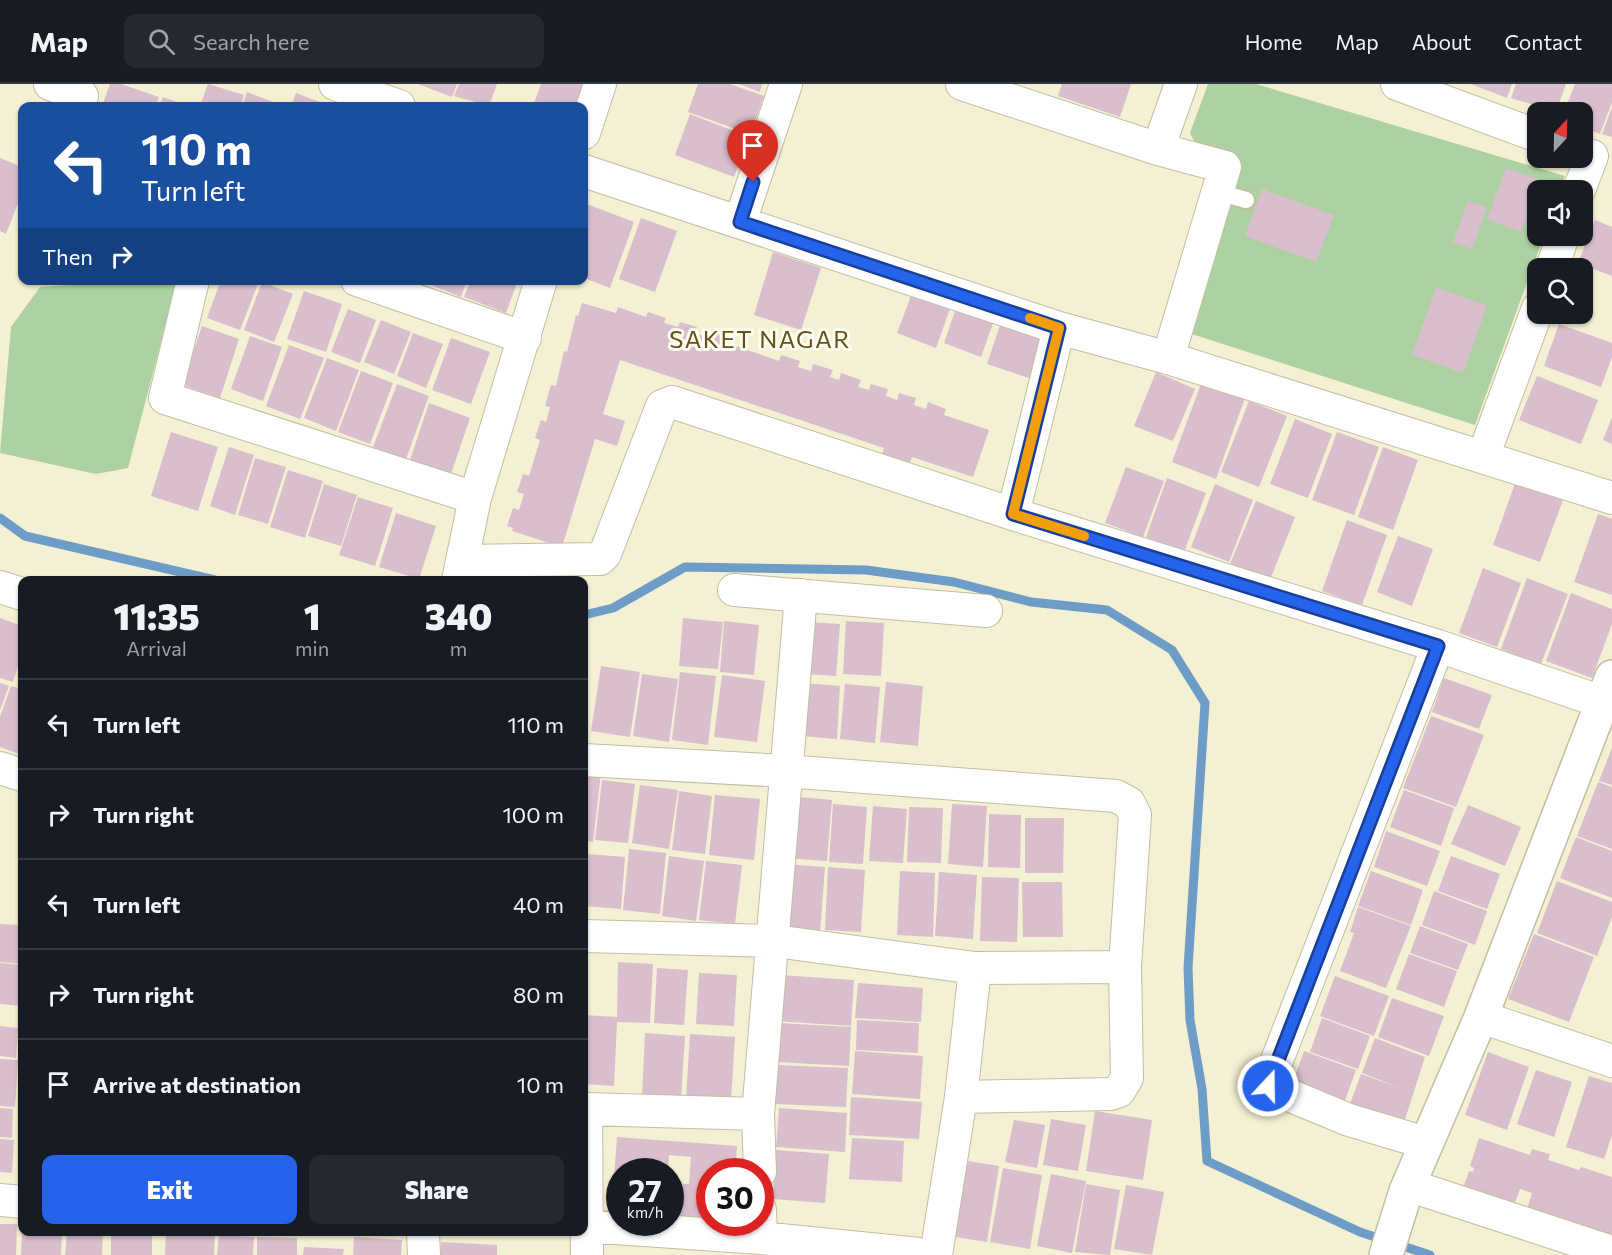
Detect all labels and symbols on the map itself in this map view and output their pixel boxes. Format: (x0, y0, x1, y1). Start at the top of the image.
north arrow (1527, 102, 1593, 168)
pin (727, 120, 778, 182)
district label: SAKET NAGAR (669, 324, 851, 353)
position arrow (1236, 1054, 1300, 1118)
speed limit sign: 30 (696, 1158, 774, 1236)

